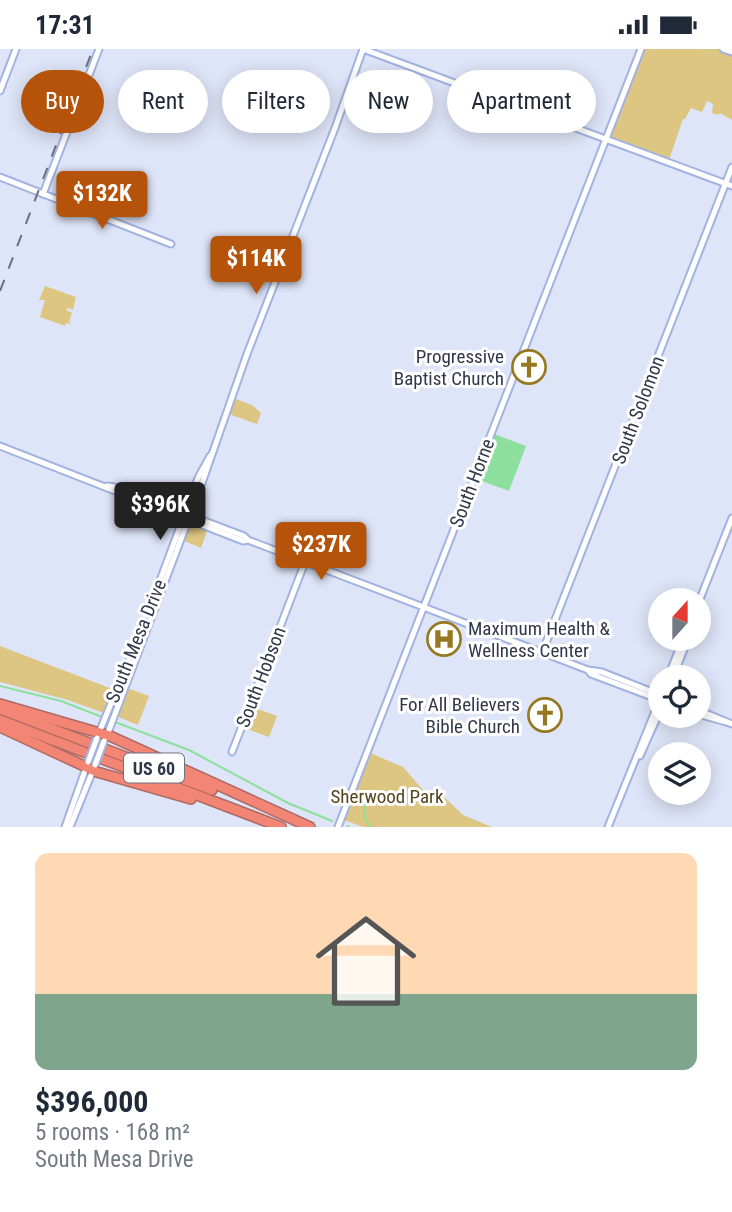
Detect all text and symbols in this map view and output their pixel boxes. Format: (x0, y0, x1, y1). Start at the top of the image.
text: 17:31 (35, 10, 95, 40)
chip: Buy (21, 70, 104, 133)
chip: Rent (118, 70, 208, 133)
chip: Filters (222, 70, 330, 133)
chip: New (344, 70, 433, 133)
chip: Apartment (447, 70, 596, 133)
pin: $132K (53, 171, 151, 231)
text: $132K (72, 180, 132, 207)
pin: $114K (207, 237, 305, 296)
text: $114K (226, 245, 286, 272)
place label: Progressive Baptist Church (394, 345, 504, 390)
church icon: Progressive Baptist Church (510, 348, 548, 386)
street label: South Solomon (607, 353, 669, 467)
street label: South Horne (445, 435, 499, 531)
pin: $396K (111, 483, 209, 542)
text: $396K (130, 491, 190, 518)
pin: $237K (272, 523, 370, 582)
text: $237K (291, 531, 351, 558)
street label: South Mesa Drive (101, 576, 171, 706)
north arrow (648, 588, 710, 651)
map controls (648, 588, 711, 805)
place label: Maximum Health & Wellness Center (468, 617, 611, 662)
hospital icon: Maximum Health & Wellness Center (425, 620, 463, 658)
street label: South Hobson (231, 623, 291, 731)
button: locate (648, 665, 711, 728)
place label: For All Believers Bible Church (399, 693, 520, 738)
church icon: For All Believers Bible Church (526, 696, 564, 734)
button: layers (648, 742, 711, 805)
road number: US 60 (124, 753, 184, 783)
park label: Sherwood Park (331, 785, 444, 808)
icon: home (303, 898, 429, 1024)
text: $396,000 (35, 1084, 148, 1119)
text: 5 rooms · 168 m² (35, 1119, 190, 1146)
text: South Mesa Drive (35, 1146, 194, 1173)

